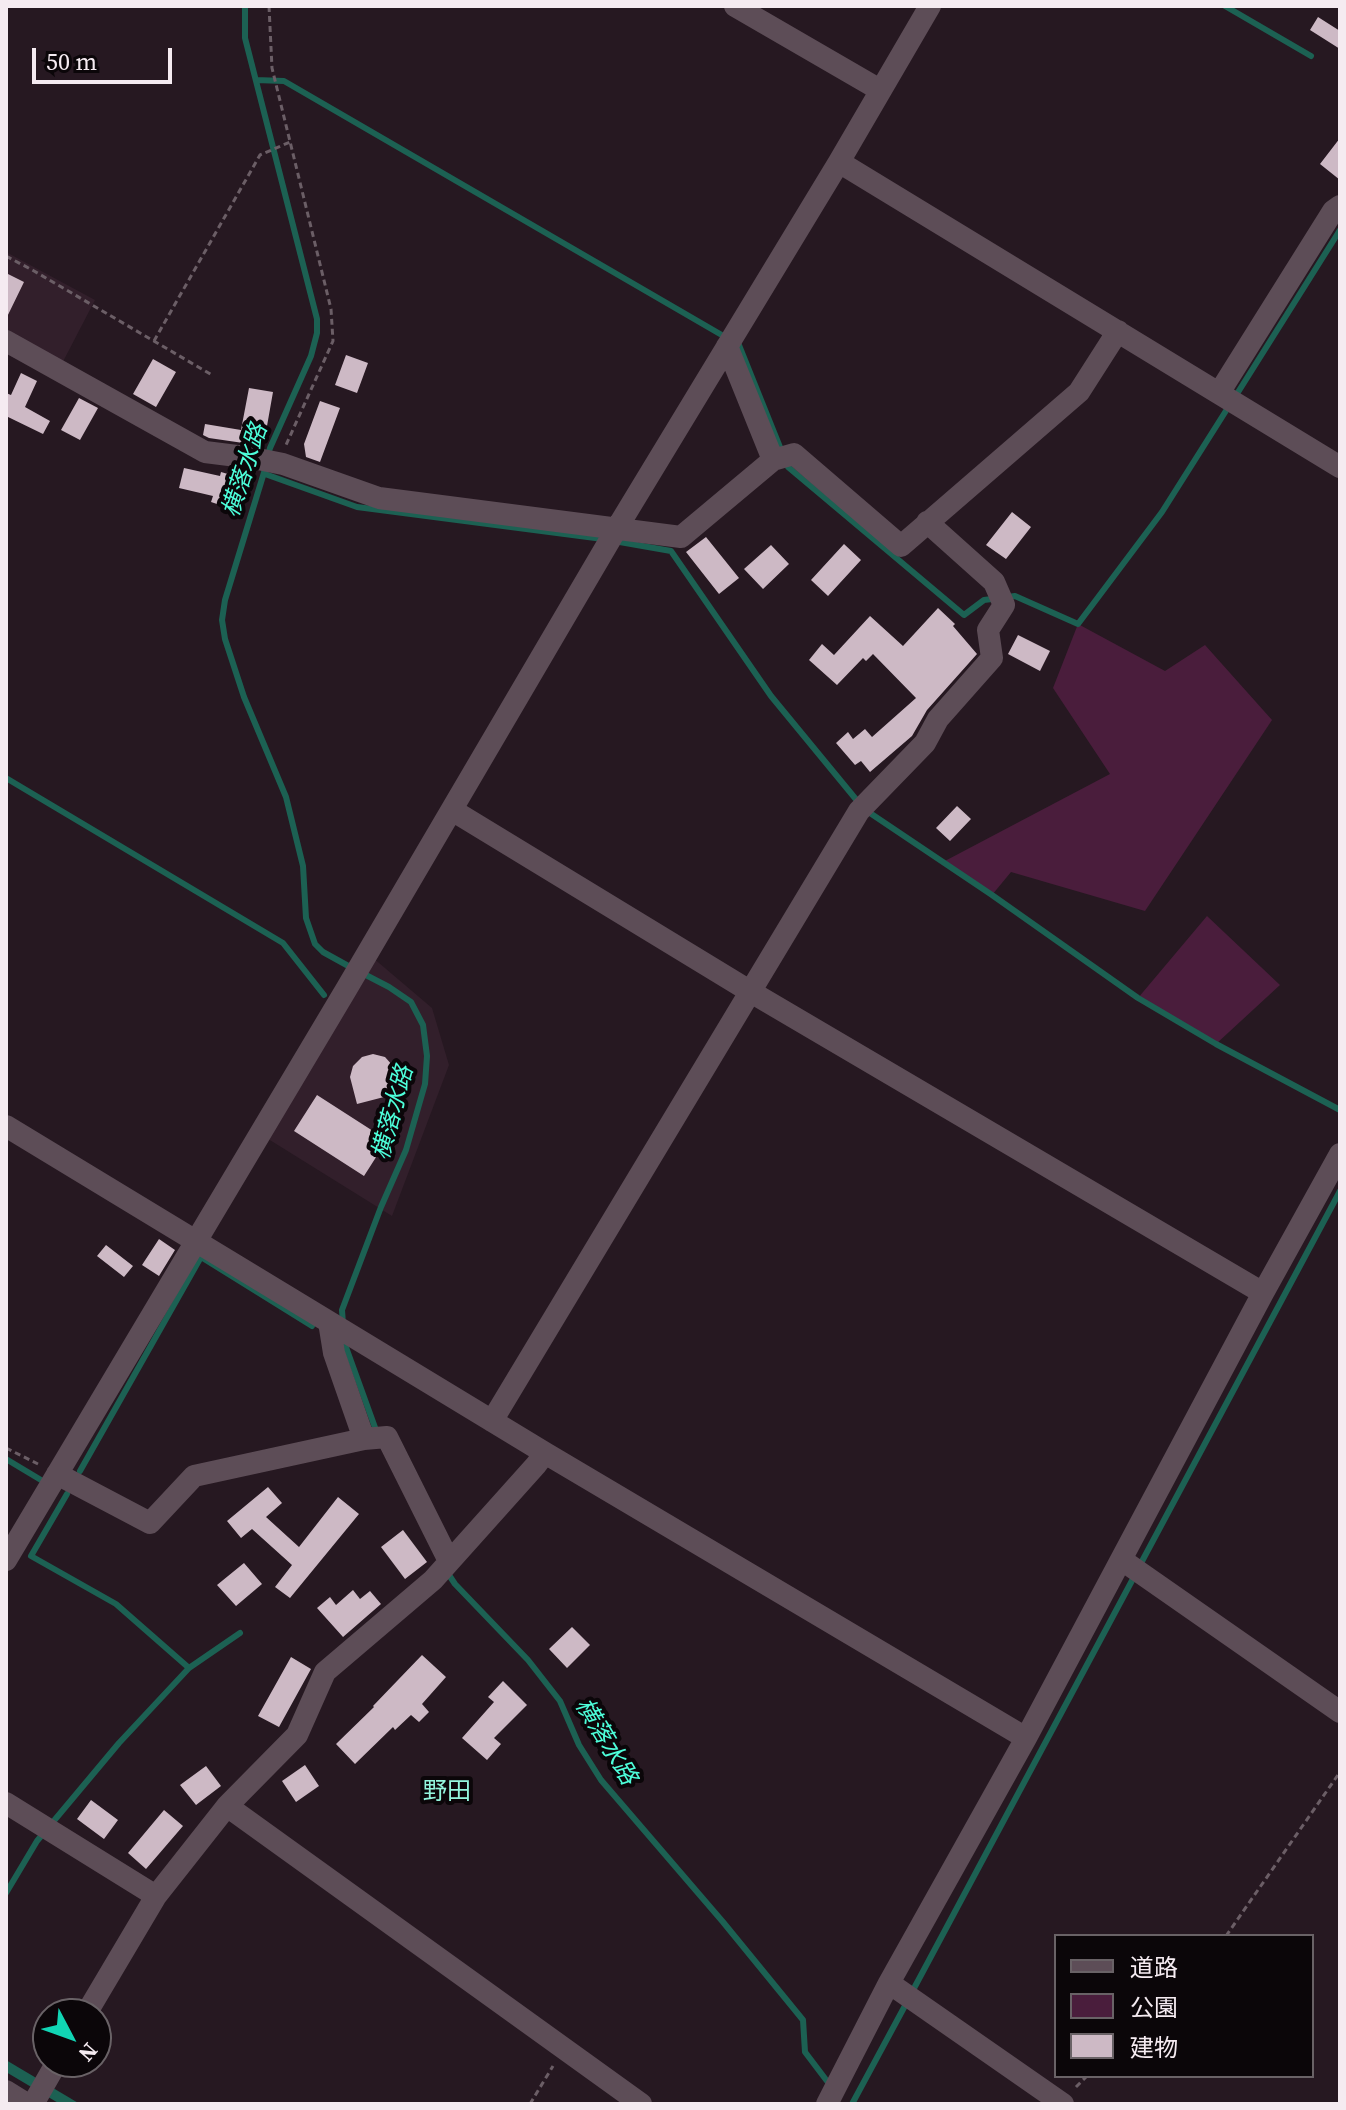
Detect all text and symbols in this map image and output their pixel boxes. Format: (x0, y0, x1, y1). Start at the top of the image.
scale bar (36, 32, 176, 82)
text: 50 m (46, 45, 97, 78)
water label: 横落水路 (217, 421, 275, 521)
water label: 横落水路 (368, 1063, 420, 1163)
water label: 横落水路 (568, 1693, 642, 1791)
district label: 野田 (423, 1779, 471, 1807)
legend (1054, 1934, 1314, 2078)
text: 道路 (1130, 1951, 1178, 1984)
text: 公園 (1130, 1991, 1178, 2024)
north arrow (32, 1998, 112, 2078)
text: 建物 (1130, 2031, 1178, 2064)
text: N (72, 2037, 105, 2068)

